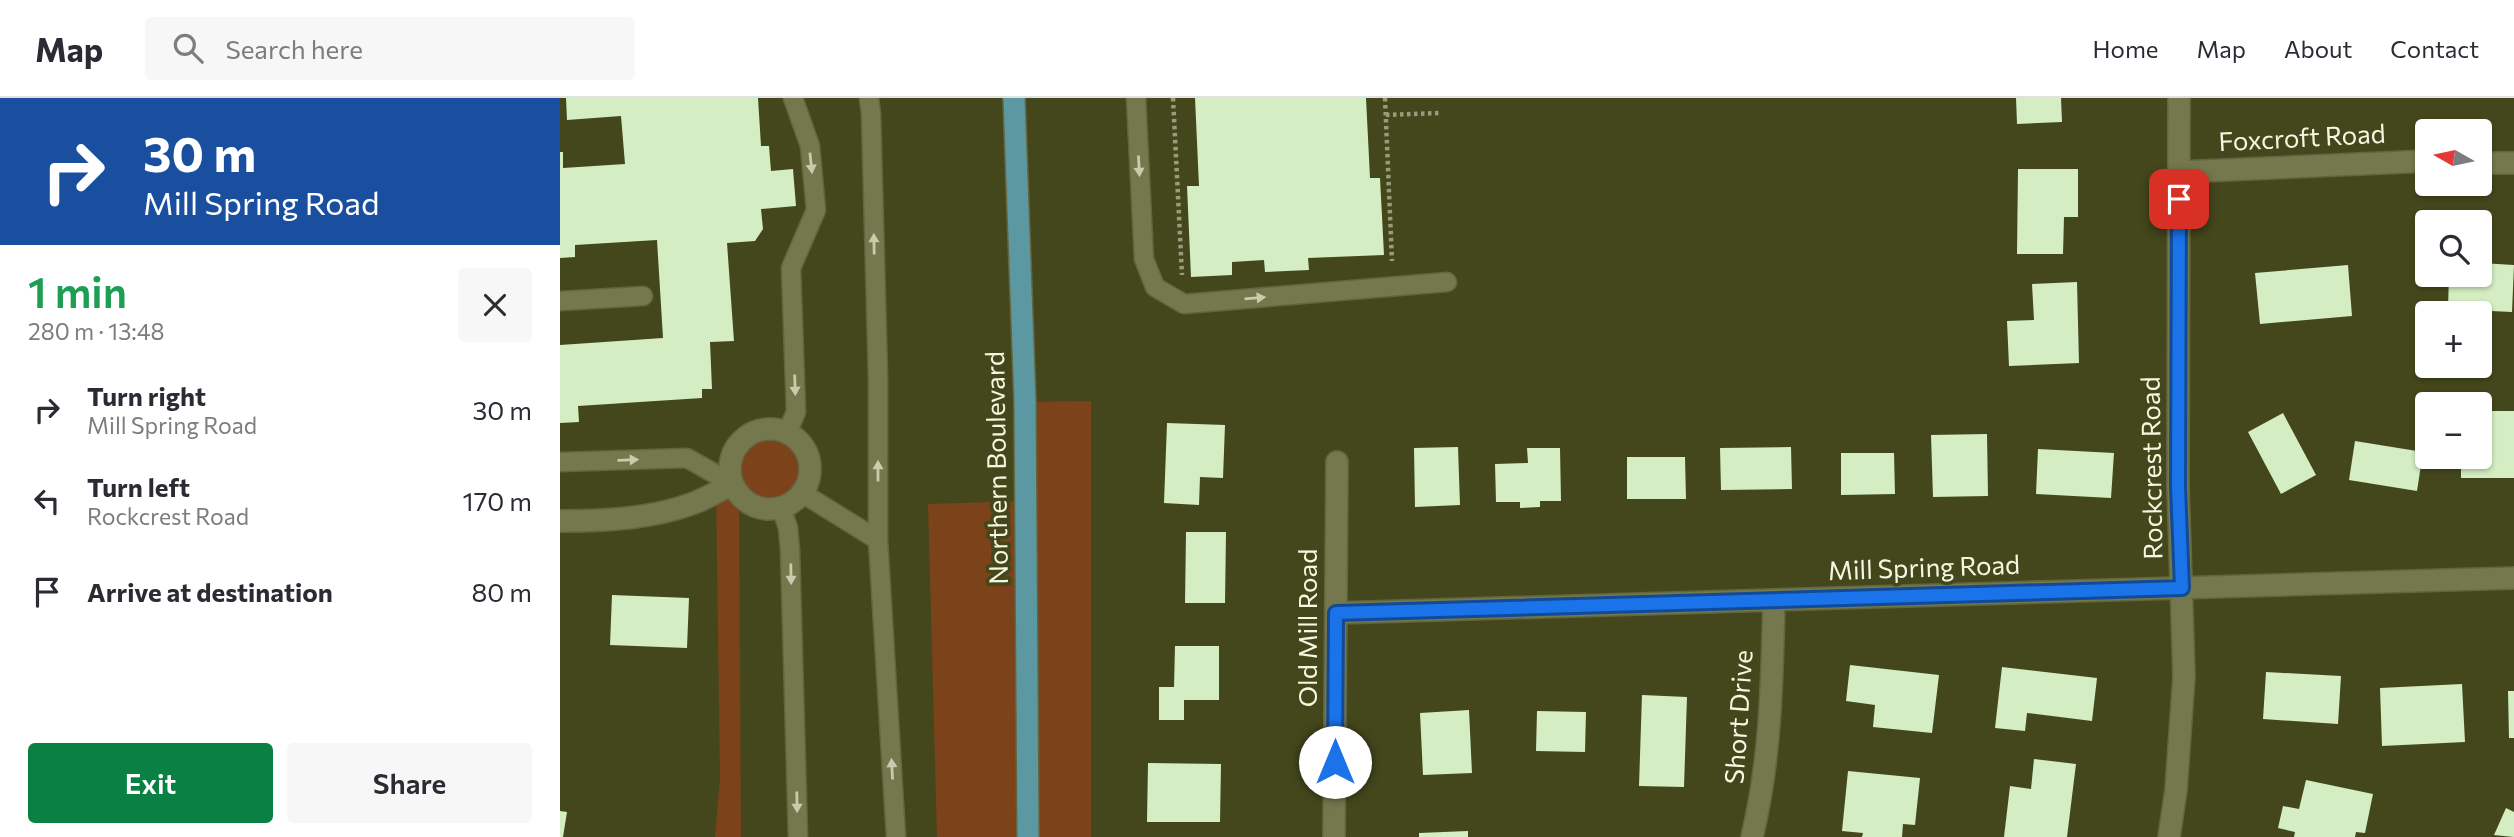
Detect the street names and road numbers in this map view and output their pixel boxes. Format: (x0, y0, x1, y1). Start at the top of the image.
street label: Foxcroft Road (2218, 117, 2386, 156)
street label: Northern Boulevard (978, 351, 1013, 585)
street label: Rockcrest Road (2133, 376, 2168, 560)
street label: Mill Spring Road (1827, 548, 2021, 585)
street label: Old Mill Road (1291, 549, 1322, 707)
street label: Short Drive (1717, 649, 1758, 785)

